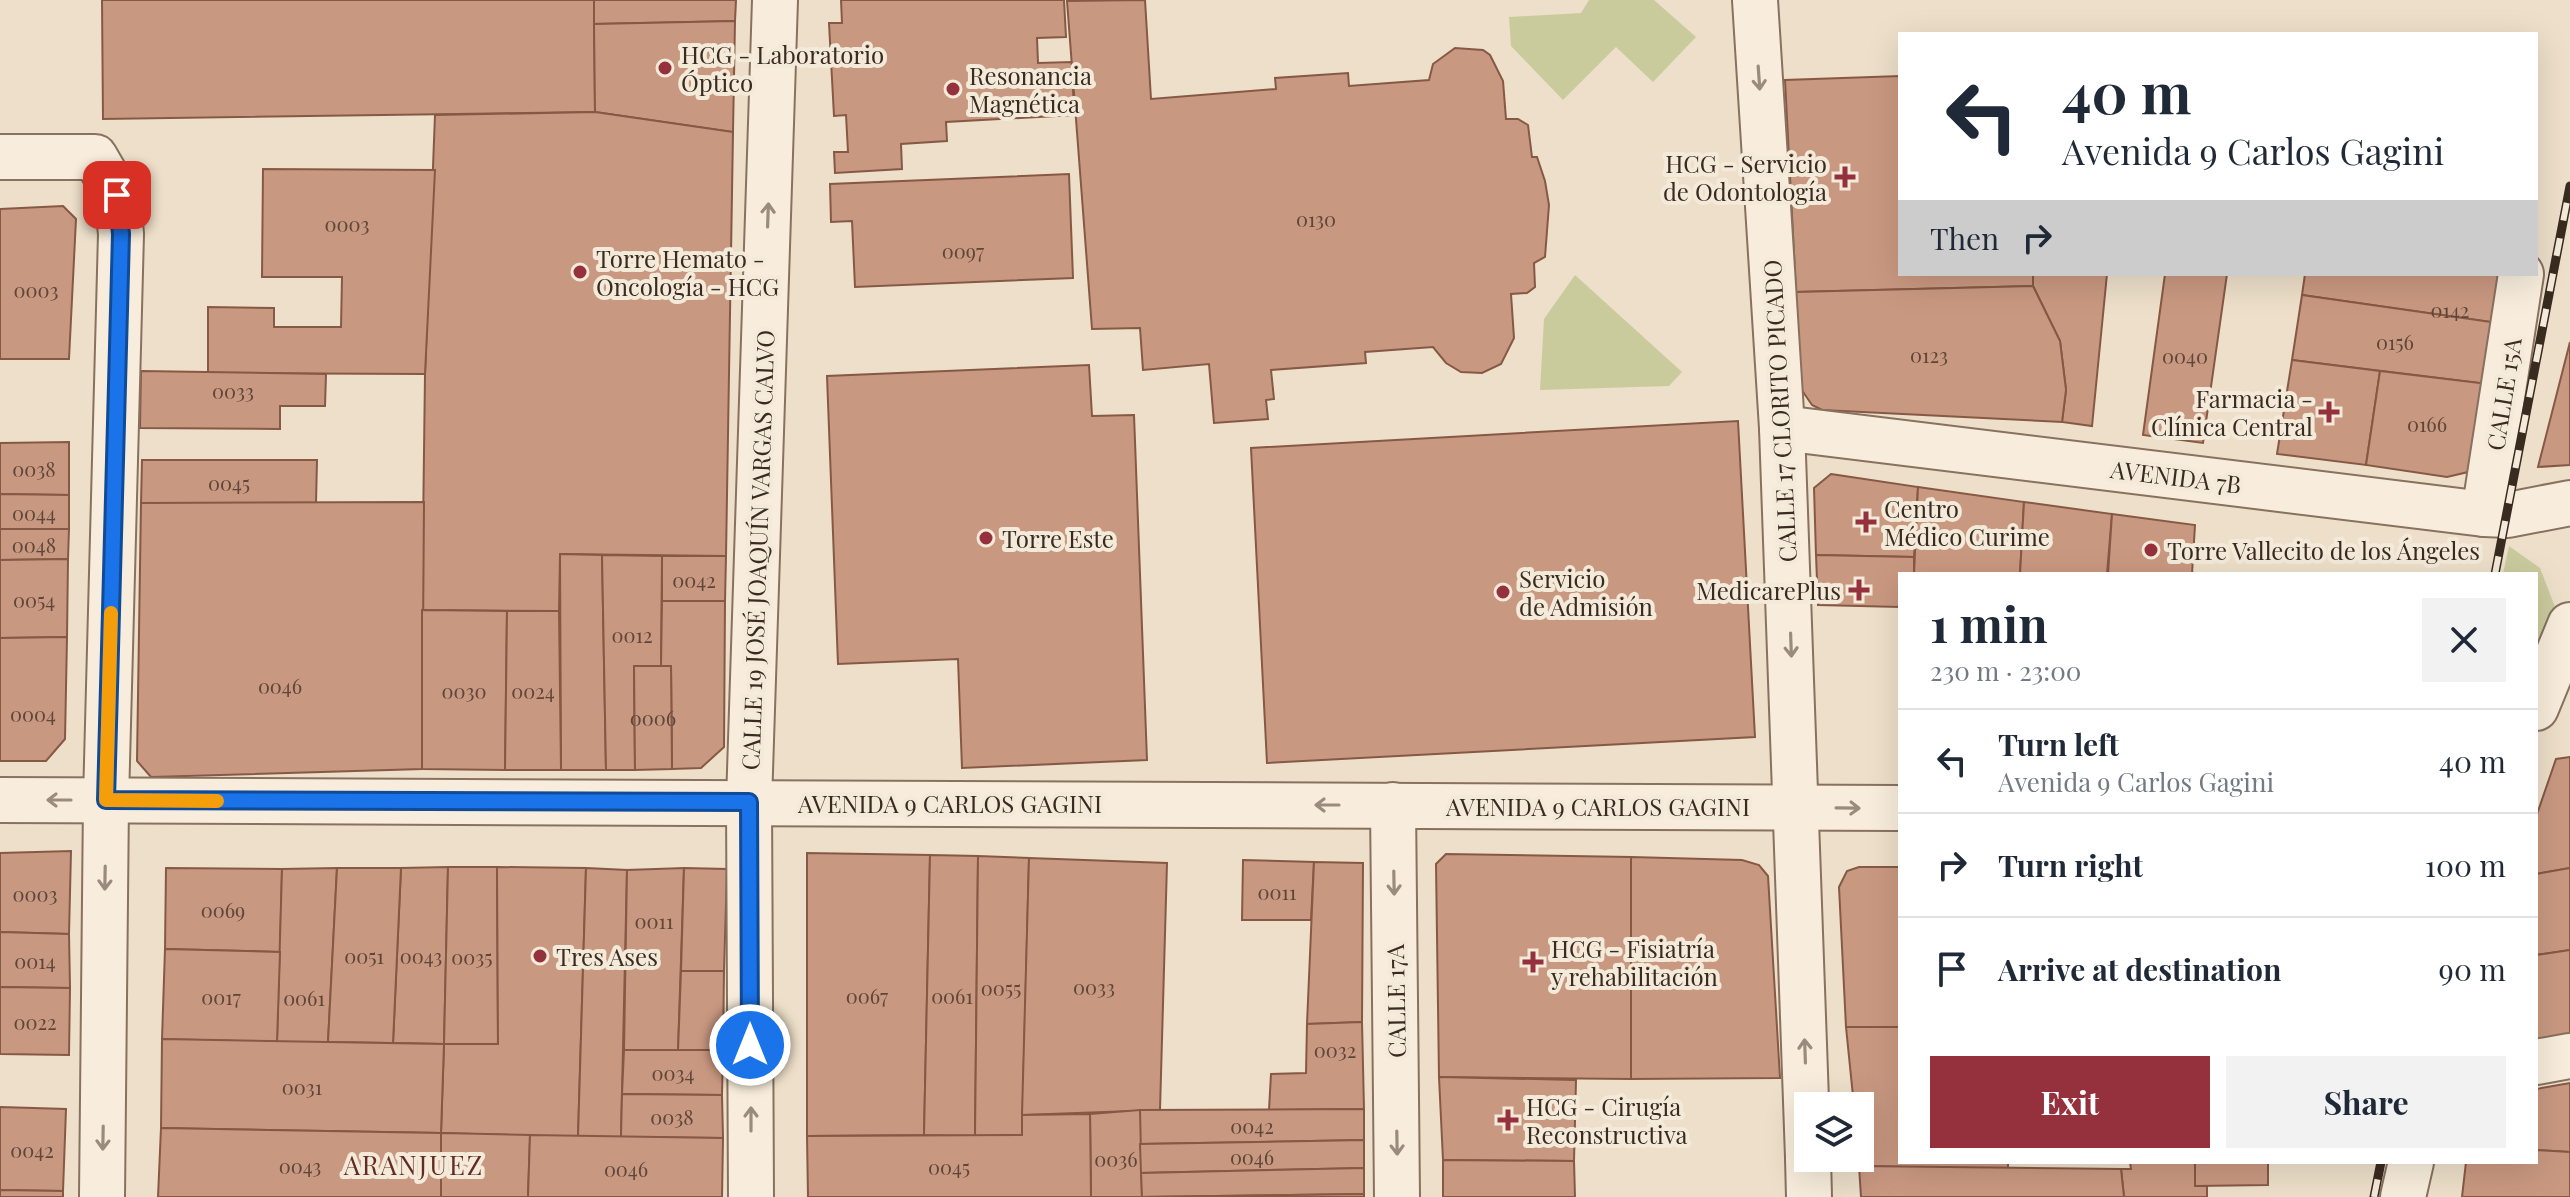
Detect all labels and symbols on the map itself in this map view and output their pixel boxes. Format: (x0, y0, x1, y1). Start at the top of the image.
place label: HCG - Laboratorio Óptico (681, 38, 884, 98)
marker: HCG - Laboratorio Óptico (656, 59, 674, 77)
place label: Resonancia Magnética (969, 59, 1092, 119)
one-way arrow (1752, 64, 1767, 91)
marker: Resonancia Magnética (944, 80, 962, 98)
place label: HCG - Servicio de Odontología (1663, 147, 1827, 207)
pin (83, 161, 151, 229)
marker: HCG - Servicio de Odontología (1834, 166, 1856, 188)
one-way arrow (760, 202, 775, 229)
house number: 0130 (1296, 205, 1336, 232)
house number: 0003 (324, 210, 370, 237)
house number: 0097 (942, 237, 984, 264)
place label: Torre Hemato - Oncología - HCG (596, 242, 779, 302)
street label: CALLE 17 CLORITO PICADO (1755, 259, 1803, 563)
marker: Torre Hemato - Oncología - HCG (571, 263, 589, 281)
house number: 0003 (13, 276, 59, 303)
house number: 0142 (2431, 296, 2469, 323)
house number: 0156 (2376, 328, 2414, 355)
street label: CALLE 19 JOSÉ JOAQUÍN VARGAS CALVO (733, 329, 781, 771)
street label: CALLE 15A (2478, 335, 2528, 453)
house number: 0123 (1910, 341, 1948, 368)
house number: 0040 (2162, 342, 2208, 369)
house number: 0033 (212, 377, 254, 404)
place label: Farmacia - Clínica Central (2151, 382, 2313, 442)
marker: Farmacia - Clínica Central (2320, 403, 2338, 421)
house number: 0166 (2407, 410, 2447, 437)
street label: AVENIDA 7B (2108, 452, 2243, 500)
house number: 0038 (12, 455, 56, 482)
house number: 0045 (208, 469, 250, 496)
place label: Centro Médico Curime (1884, 492, 2050, 552)
house number: 0044 (12, 499, 56, 526)
marker: Centro Médico Curime (1855, 511, 1877, 533)
place label: Torre Este (1002, 522, 1114, 554)
marker: Torre Este (977, 529, 995, 547)
house number: 0048 (12, 531, 56, 558)
place label: Torre Vallecito de los Ángeles (2167, 534, 2480, 566)
marker: Torre Vallecito de los Ángeles (2142, 541, 2160, 559)
place label: Servicio de Admisión (1519, 562, 1653, 622)
house number: 0042 (672, 566, 716, 593)
place label: MedicarePlus (1696, 574, 1841, 606)
marker: MedicarePlus (1848, 579, 1870, 601)
marker: Servicio de Admisión (1494, 583, 1512, 601)
house number: 0054 (13, 586, 55, 613)
house number: 0012 (612, 621, 652, 648)
one-way arrow (1783, 631, 1798, 658)
house number: 0046 (258, 672, 302, 699)
house number: 0030 (441, 677, 487, 704)
house number: 0024 (511, 677, 555, 704)
house number: 0004 (10, 700, 56, 727)
house number: 0006 (630, 704, 676, 731)
street label: AVENIDA 9 CARLOS GAGINI (797, 787, 1102, 819)
street label: AVENIDA 9 CARLOS GAGINI (1445, 790, 1750, 822)
one-way arrow (46, 792, 73, 808)
one-way arrow (1314, 797, 1341, 813)
one-way arrow (1834, 800, 1861, 815)
one-way arrow (98, 864, 113, 891)
one-way arrow (1386, 869, 1402, 896)
house number: 0011 (1258, 878, 1296, 905)
house number: 0003 (12, 880, 58, 907)
house number: 0069 (201, 896, 245, 923)
house number: 0011 (635, 907, 673, 934)
place label: HCG - Fisiatría y rehabilitación (1550, 932, 1718, 992)
place label: Tres Ases (556, 940, 658, 972)
house number: 0051 (344, 942, 384, 969)
house number: 0043 (400, 942, 442, 969)
house number: 0035 (451, 943, 493, 970)
street label: CALLE 17A (1378, 943, 1412, 1058)
house number: 0014 (14, 947, 56, 974)
marker: Tres Ases (531, 947, 549, 965)
marker: HCG - Fisiatría y rehabilitación (1522, 951, 1544, 973)
house number: 0033 (1073, 973, 1115, 1000)
house number: 0055 (981, 974, 1021, 1001)
house number: 0067 (846, 982, 888, 1009)
house number: 0061 (931, 982, 973, 1009)
house number: 0017 (201, 983, 241, 1010)
house number: 0061 (283, 984, 325, 1011)
position arrow (708, 1003, 792, 1087)
house number: 0022 (13, 1008, 57, 1035)
house number: 0032 (1314, 1036, 1356, 1063)
one-way arrow (1797, 1038, 1812, 1065)
house number: 0034 (652, 1059, 695, 1086)
house number: 0031 (282, 1073, 322, 1100)
place label: HCG - Cirugía Reconstructiva (1526, 1090, 1687, 1150)
house number: 0038 (650, 1103, 694, 1130)
one-way arrow (743, 1106, 759, 1133)
marker: HCG - Cirugía Reconstructiva (1497, 1109, 1519, 1131)
house number: 0042 (1230, 1112, 1274, 1139)
one-way arrow (95, 1124, 110, 1151)
one-way arrow (1389, 1129, 1404, 1156)
house number: 0042 (10, 1136, 54, 1163)
house number: 0046 (1230, 1143, 1274, 1170)
house number: 0036 (1094, 1145, 1138, 1172)
district label: ARANJUEZ (343, 1147, 484, 1182)
house number: 0043 (279, 1152, 321, 1179)
house number: 0045 (928, 1153, 970, 1180)
house number: 0046 (604, 1155, 648, 1182)

